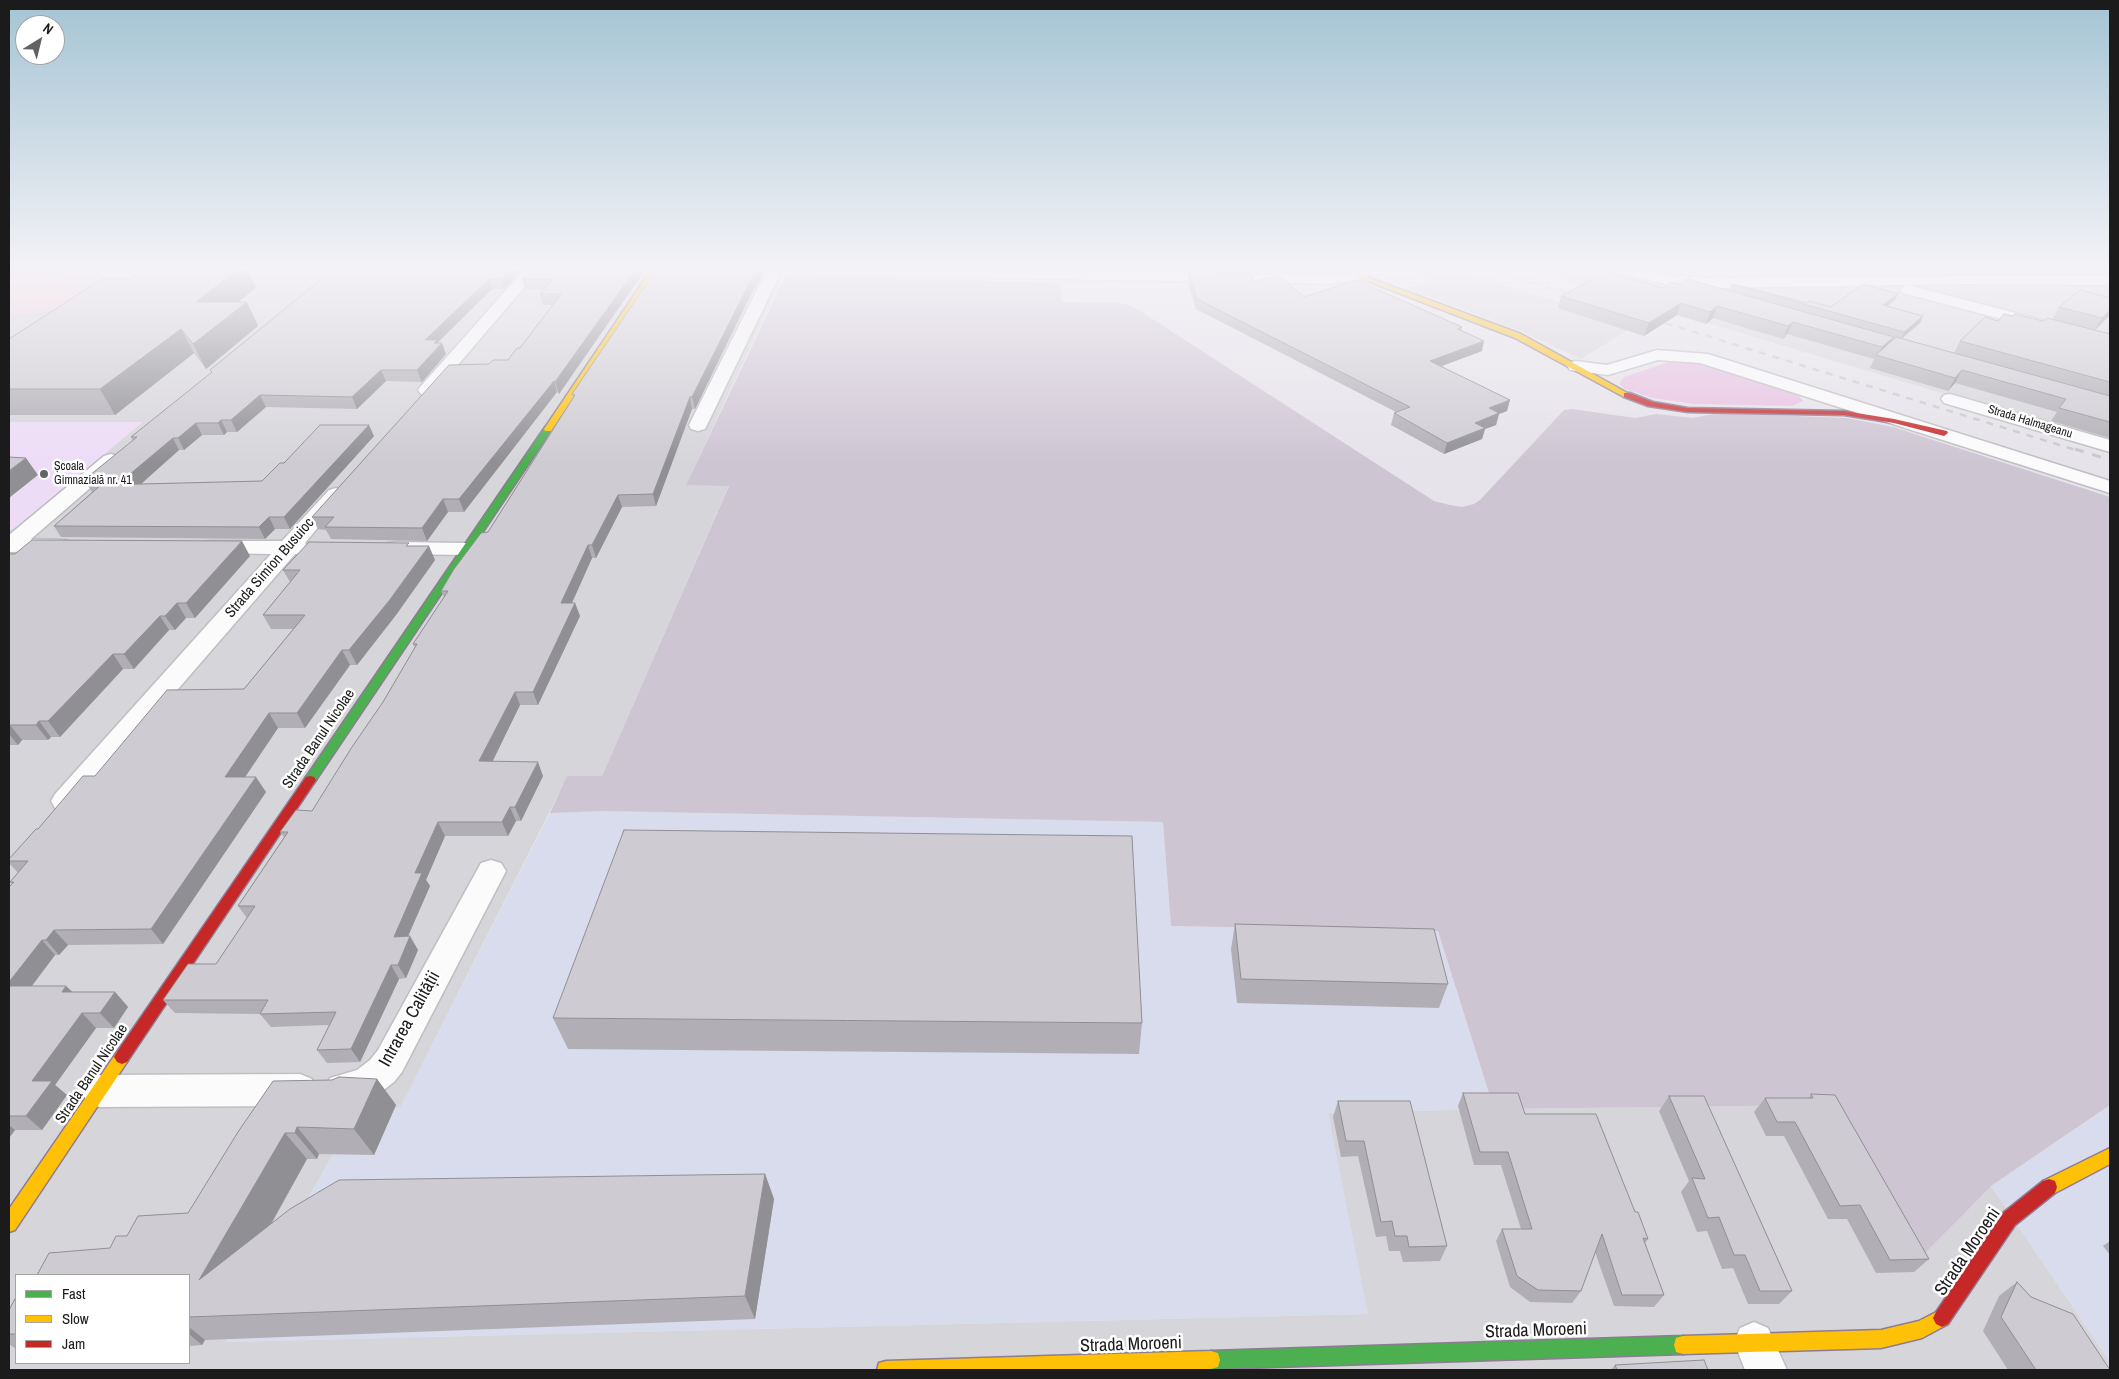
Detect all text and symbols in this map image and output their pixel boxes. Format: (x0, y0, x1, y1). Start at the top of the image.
north arrow (15, 15, 65, 65)
text: N (40, 19, 57, 38)
street label: Strada Halmageanu (1986, 402, 2074, 442)
place label: Școala Gimnazială nr. 41 (54, 460, 132, 488)
marker: Școala Gimnazială nr. 41 (38, 468, 50, 480)
street label: Strada Simion Busuioc (222, 514, 318, 622)
street label: Strada Banul Nicolae (279, 686, 359, 792)
street label: Intrarea Calității (375, 967, 445, 1071)
street label: Strada Banul Nicolae (52, 1021, 132, 1127)
street label: Strada Moroeni (1931, 1204, 2005, 1300)
legend (15, 1274, 190, 1364)
text: Fast (62, 1283, 85, 1304)
text: Slow (62, 1308, 89, 1329)
street label: Strada Moroeni (1485, 1318, 1587, 1344)
street label: Strada Moroeni (1080, 1332, 1182, 1358)
text: Jam (62, 1333, 85, 1354)

